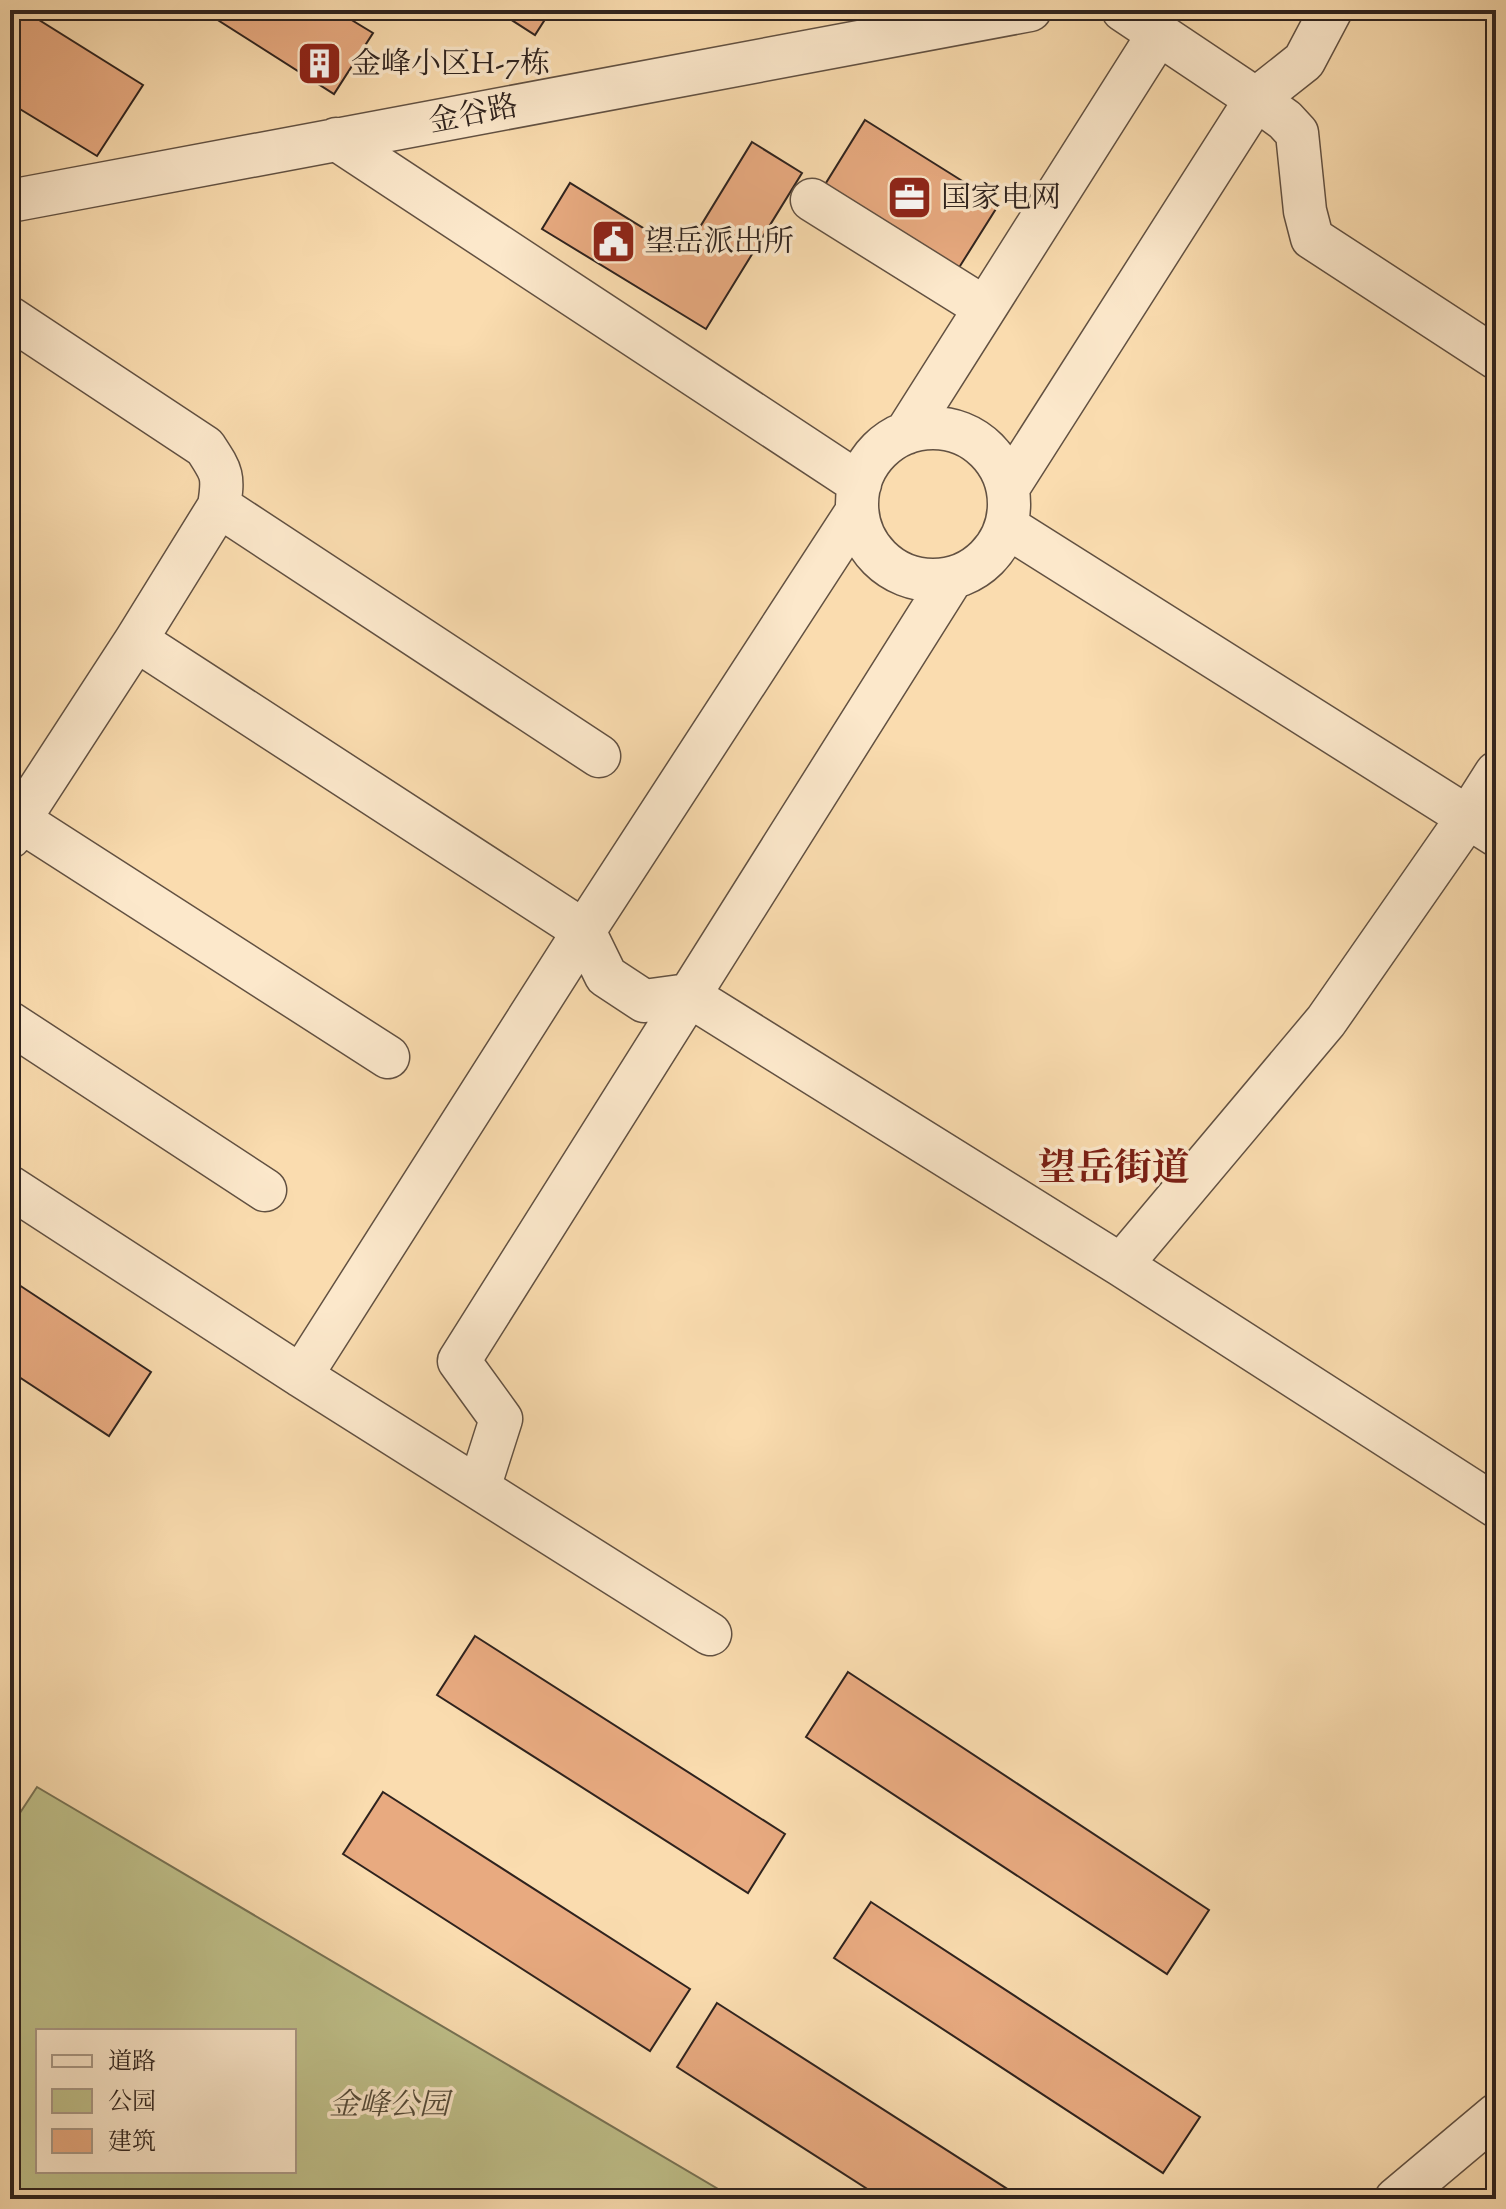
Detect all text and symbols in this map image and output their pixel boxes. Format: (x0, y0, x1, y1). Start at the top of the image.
building icon: 金峰小区H-7栋 (296, 39, 344, 87)
place label: 金峰小区H-7栋 (351, 44, 550, 87)
street label: 金谷路 (425, 86, 522, 145)
office icon: 国家电网 (886, 173, 934, 221)
place label: 国家电网 (941, 178, 1061, 221)
public building icon: 望岳派出所 (589, 217, 637, 265)
place label: 望岳派出所 (644, 222, 794, 265)
district label: 望岳街道 (1038, 1144, 1190, 1198)
legend (36, 2029, 296, 2173)
text: 道路 (108, 2046, 156, 2080)
park label: 金峰公园 (329, 2085, 453, 2128)
text: 公园 (108, 2086, 156, 2120)
text: 建筑 (108, 2126, 156, 2160)

